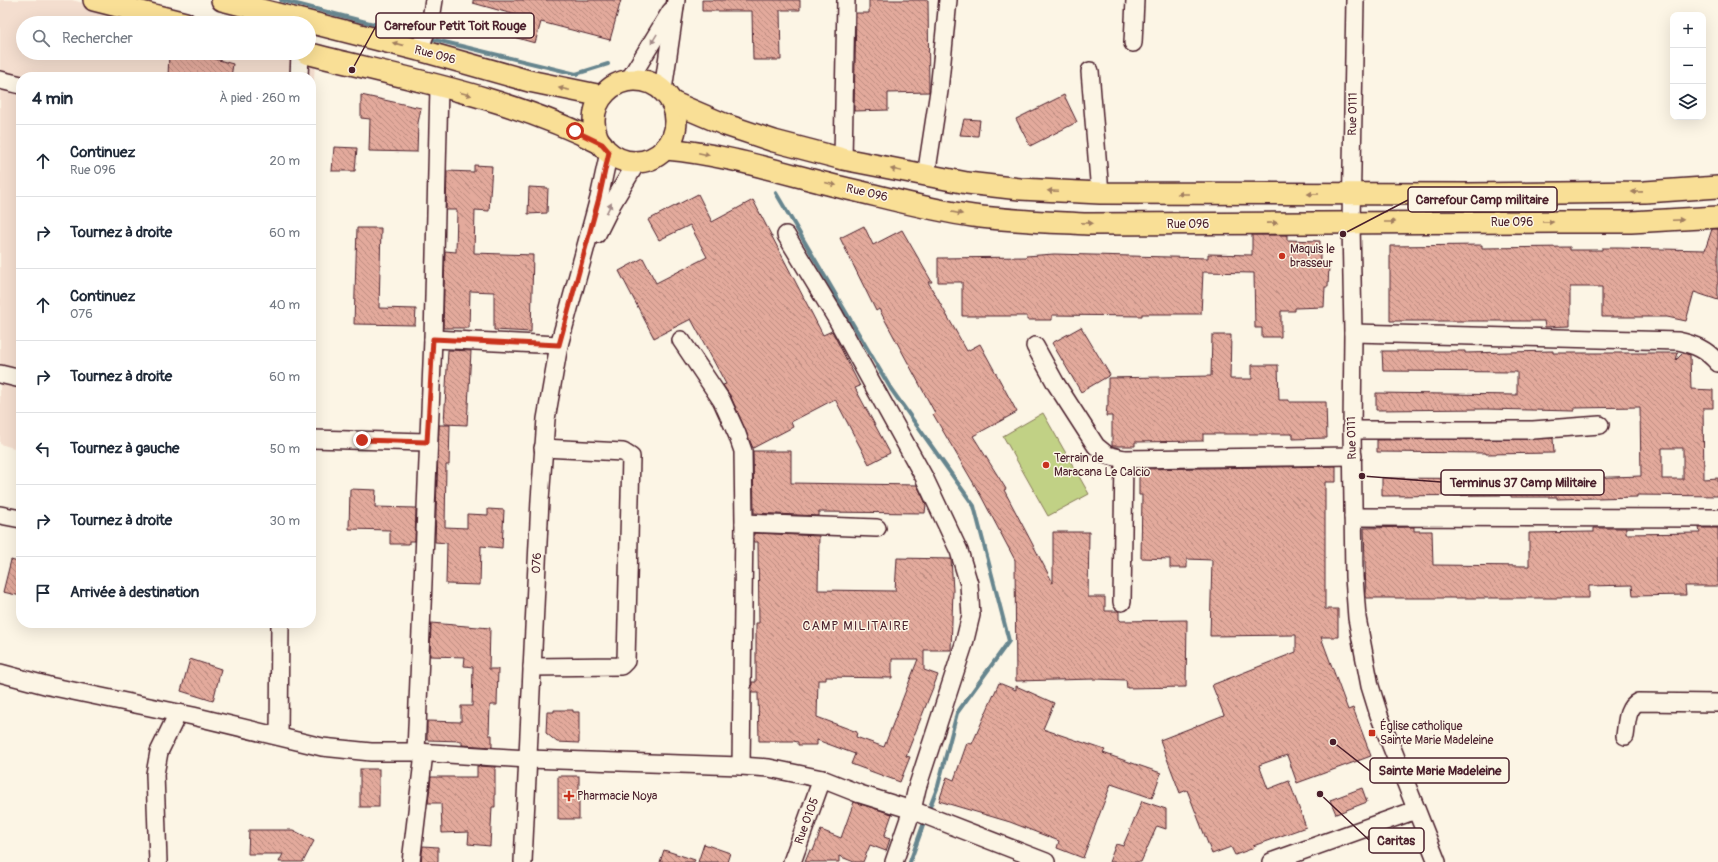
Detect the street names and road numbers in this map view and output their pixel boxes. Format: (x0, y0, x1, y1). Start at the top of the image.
street label: Rue O96 (413, 42, 457, 68)
street label: Rue O111 (1345, 92, 1361, 136)
street label: Rue O96 (845, 181, 889, 205)
street label: Rue O96 (1491, 215, 1533, 230)
street label: Rue O96 (1167, 217, 1209, 232)
street label: Rue O111 (1344, 416, 1360, 460)
street label: O76 (529, 552, 545, 574)
street label: Rue O105 (792, 796, 822, 846)

